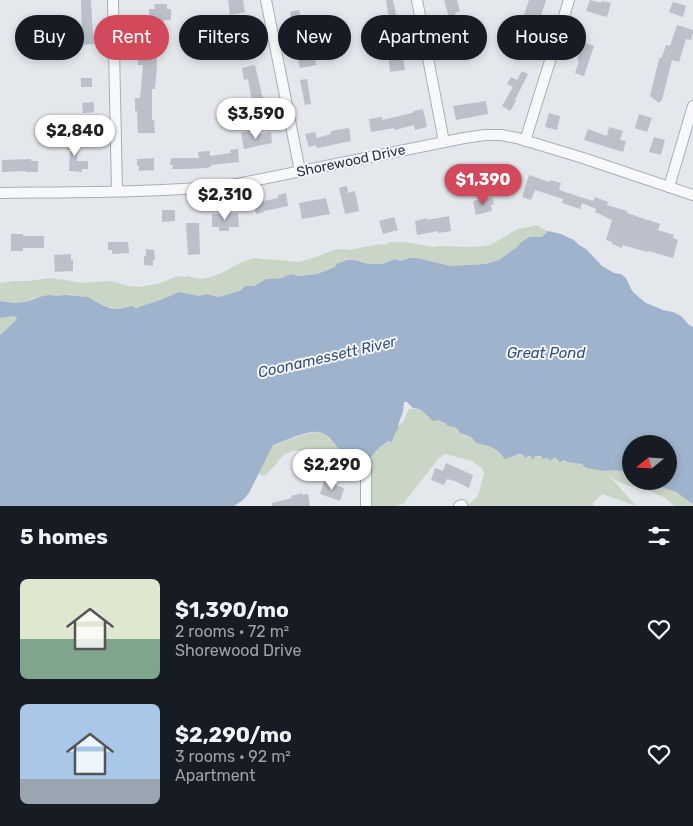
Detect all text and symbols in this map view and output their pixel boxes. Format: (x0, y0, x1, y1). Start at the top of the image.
chip: Buy (15, 15, 84, 60)
chip: Rent (94, 15, 169, 60)
chip: Filters (179, 15, 268, 60)
chip: New (278, 15, 351, 60)
chip: Apartment (361, 15, 487, 60)
chip: House (497, 15, 586, 60)
pin: $3,590 (215, 98, 297, 140)
text: $3,590 (227, 104, 285, 123)
pin: $2,840 (34, 114, 116, 157)
text: $2,840 (46, 121, 104, 140)
street label: Shorewood Drive (295, 141, 407, 181)
pin: $1,390 (442, 164, 524, 206)
text: $1,390 (456, 170, 510, 189)
pin: $2,310 (184, 178, 266, 221)
text: $2,310 (198, 185, 252, 204)
water label: Coonamessett River (256, 332, 399, 382)
water label: Great Pond (507, 344, 586, 362)
north arrow (622, 435, 678, 490)
map controls (622, 435, 677, 490)
pin: $2,290 (291, 448, 373, 491)
text: $2,290 (303, 455, 361, 474)
icon: filters (645, 522, 673, 550)
text: 5 homes (20, 524, 108, 549)
text: $1,390/mo (175, 597, 289, 622)
icon: home (60, 599, 120, 659)
icon: heart (645, 615, 673, 643)
text: 2 rooms · 72 m² (175, 622, 289, 641)
text: Shorewood Drive (175, 641, 301, 660)
text: $2,290/mo (175, 722, 292, 747)
icon: home (60, 724, 120, 784)
icon: heart (645, 740, 673, 768)
text: 3 rooms · 92 m² (175, 747, 291, 766)
text: Apartment (175, 766, 255, 785)

